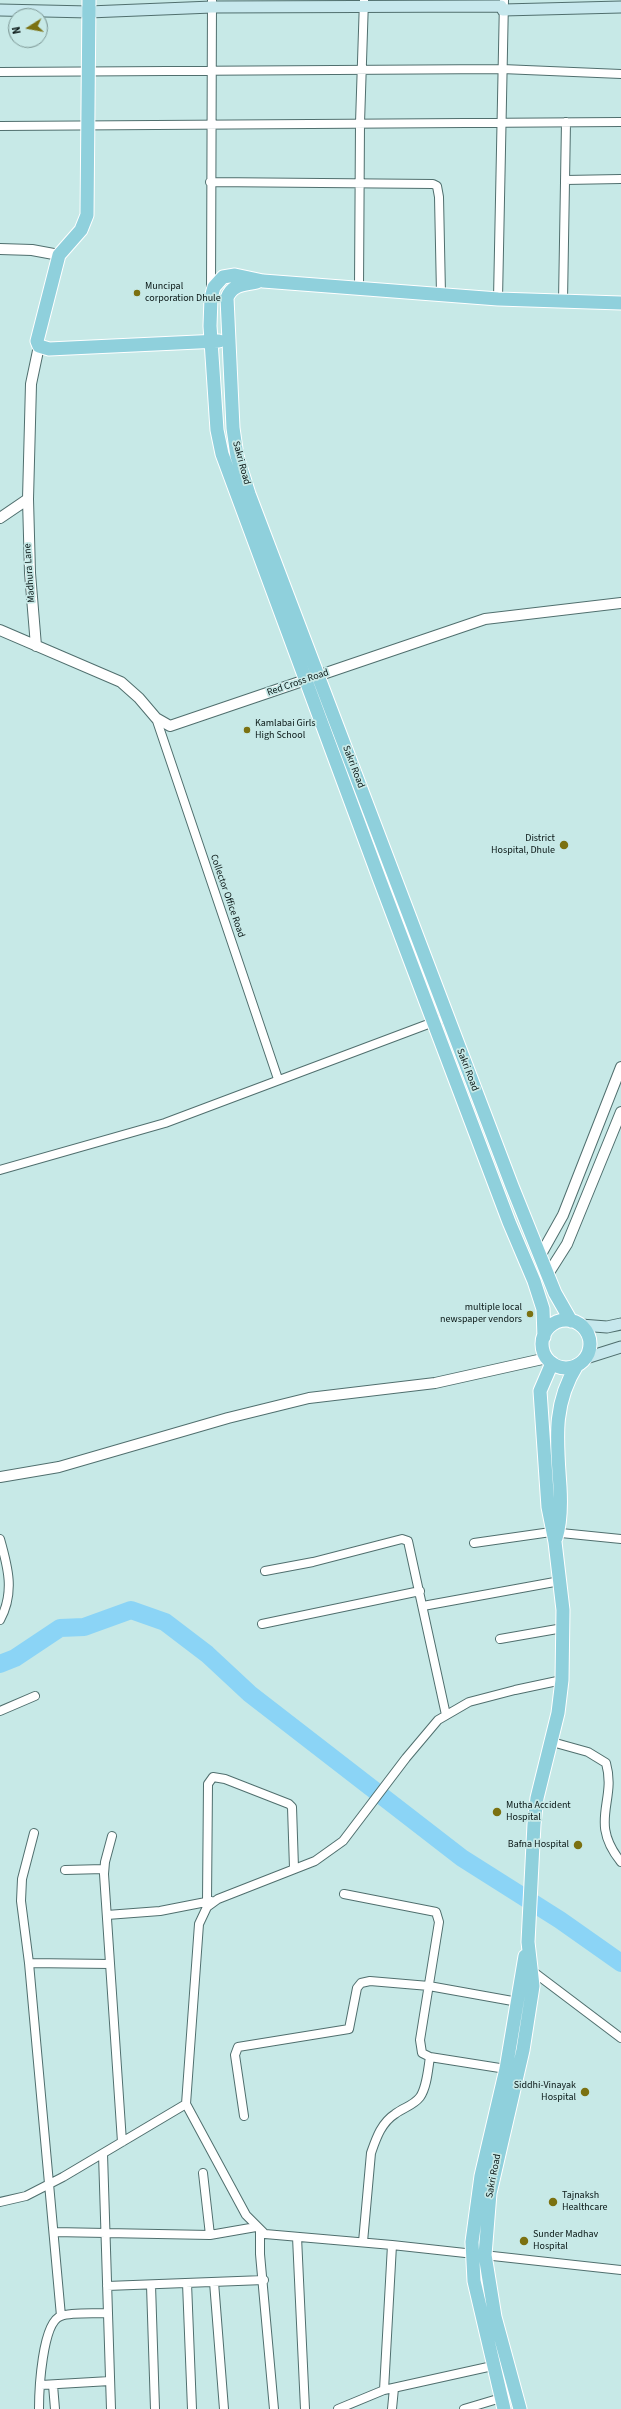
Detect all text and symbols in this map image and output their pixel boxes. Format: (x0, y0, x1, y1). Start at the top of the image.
north arrow (8, 8, 48, 48)
text: N (9, 25, 25, 35)
place label: Muncipal corporation Dhule (145, 281, 221, 304)
marker: Muncipal corporation Dhule (132, 288, 142, 298)
street label: Sakri Road (229, 440, 253, 486)
street label: Madhura Lane (22, 543, 38, 603)
street label: Red Cross Road (266, 667, 330, 699)
place label: Kamlabai Girls High School (255, 718, 315, 742)
marker: Kamlabai Girls High School (242, 725, 252, 735)
street label: Sakri Road (339, 744, 367, 790)
place label: District Hospital, Dhule (491, 833, 555, 856)
marker: District Hospital, Dhule (558, 839, 570, 851)
street label: Collector Office Road (207, 853, 247, 939)
street label: Sakri Road (453, 1047, 481, 1093)
place label: multiple local newspaper vendors (440, 1302, 522, 1326)
marker: multiple local newspaper vendors (525, 1309, 535, 1319)
place label: Mutha Accident Hospital (506, 1800, 571, 1824)
marker: Mutha Accident Hospital (491, 1806, 503, 1818)
place label: Bafna Hospital (508, 1839, 569, 1851)
marker: Bafna Hospital (572, 1839, 584, 1851)
place label: Siddhi-Vinayak Hospital (514, 2080, 576, 2104)
marker: Siddhi-Vinayak Hospital (579, 2086, 591, 2098)
street label: Sakri Road (484, 2153, 504, 2199)
place label: Tajnaksh Healthcare (562, 2190, 608, 2214)
marker: Tajnaksh Healthcare (547, 2196, 559, 2208)
place label: Sunder Madhav Hospital (533, 2229, 598, 2252)
marker: Sunder Madhav Hospital (518, 2235, 530, 2247)

